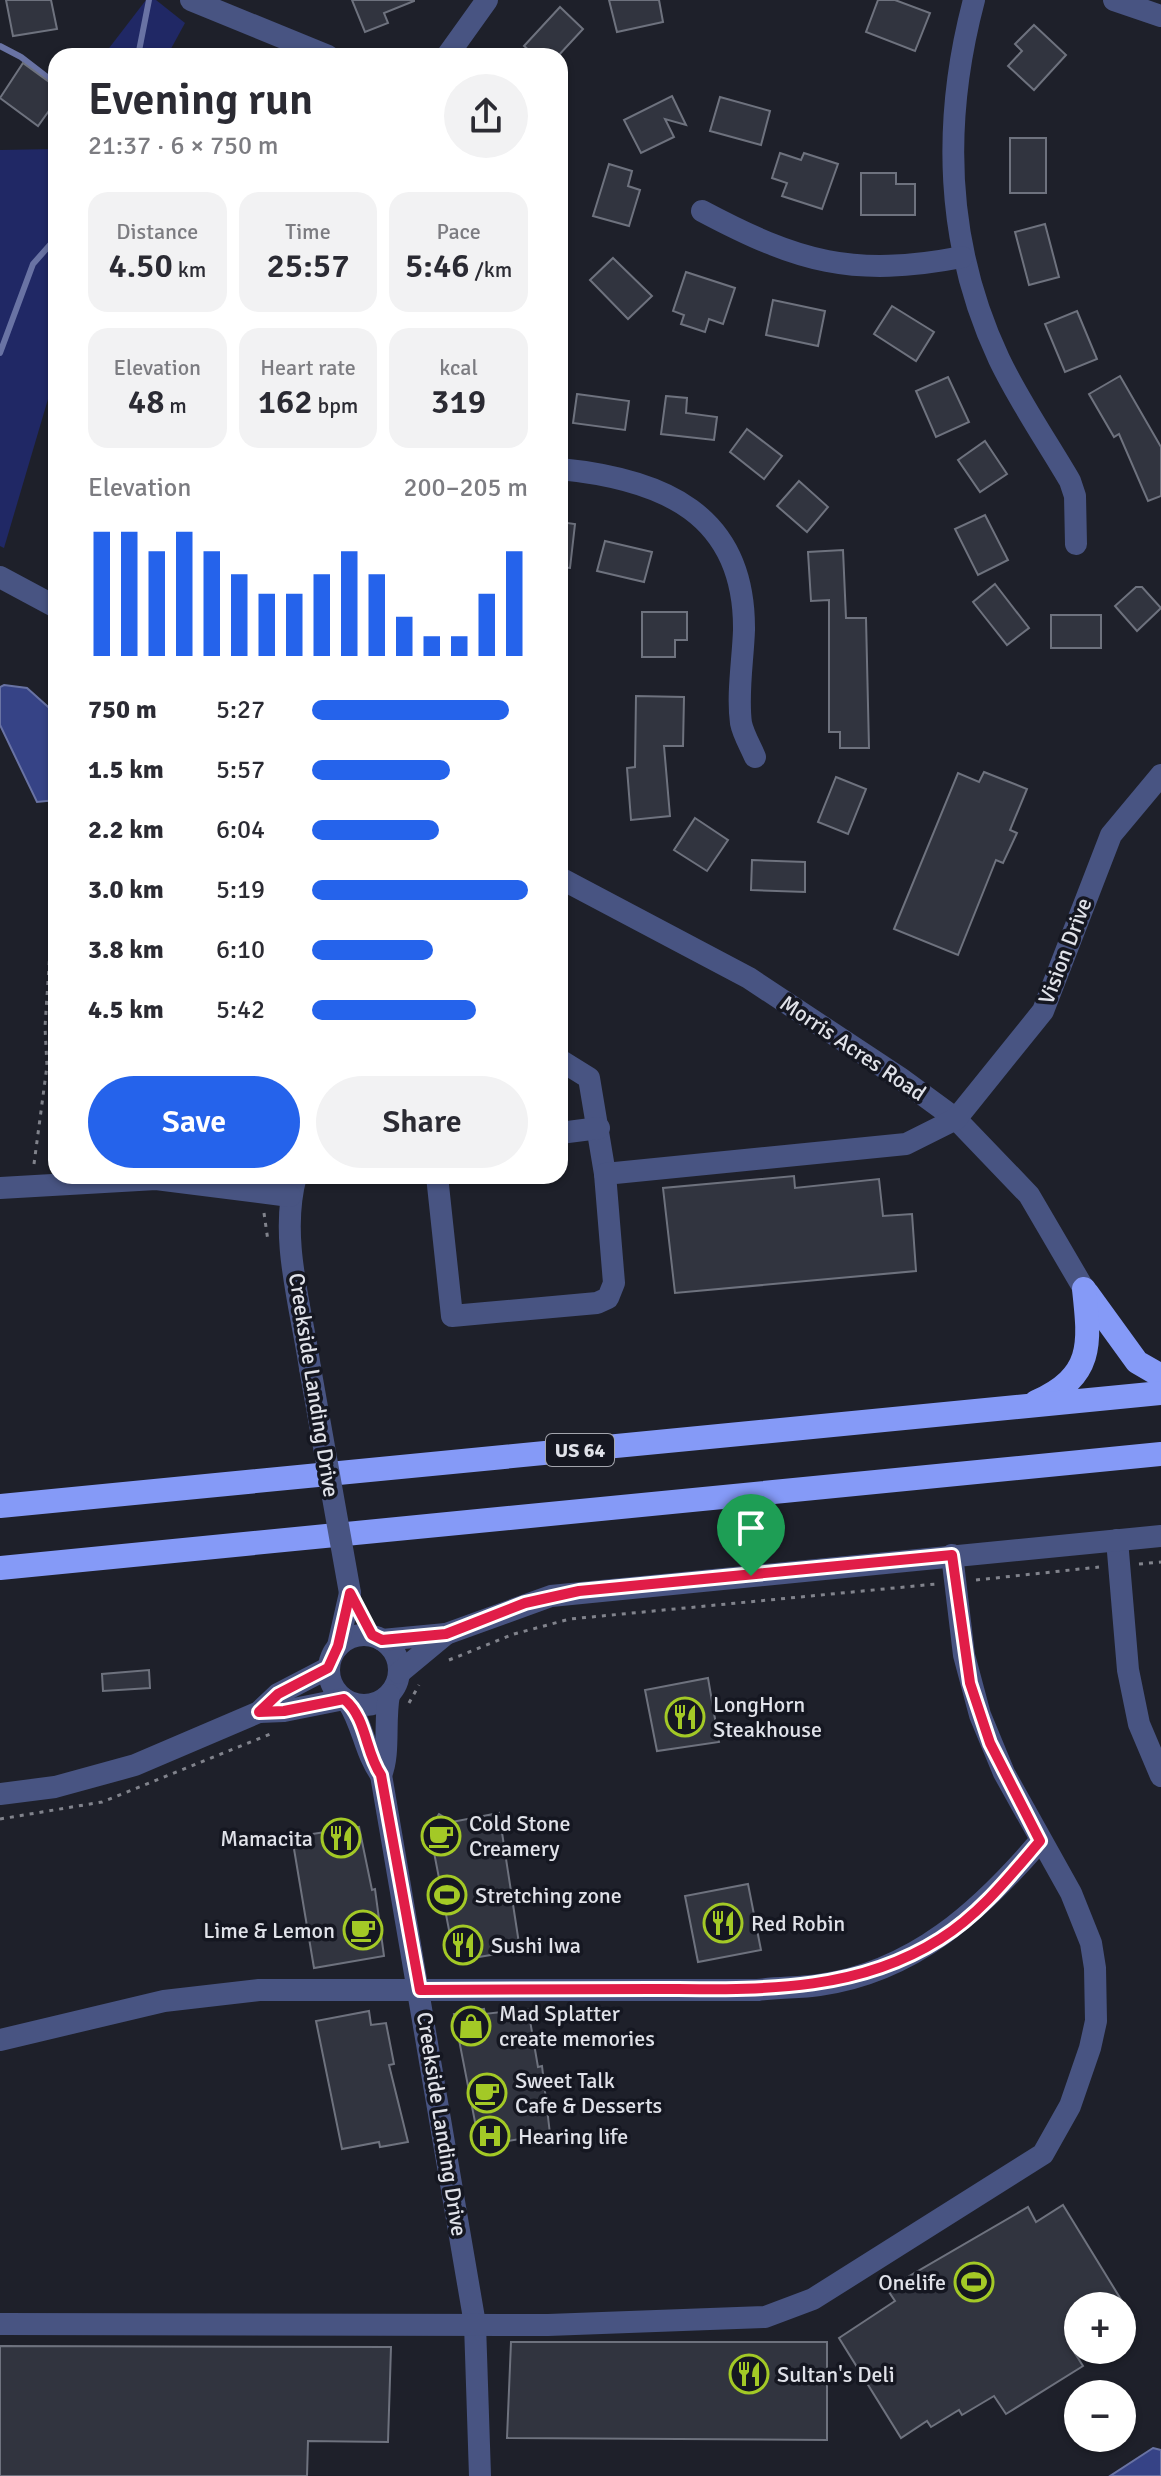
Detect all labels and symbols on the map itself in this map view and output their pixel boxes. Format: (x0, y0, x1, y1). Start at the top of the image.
street label: Vision Drive (1032, 894, 1098, 1008)
street label: Morris Acres Road (775, 989, 931, 1107)
street label: Creekside Landing Drive (283, 1271, 345, 1499)
road number: US 64 (546, 1434, 614, 1466)
pin (717, 1494, 785, 1576)
place label: LongHorn Steakhouse (713, 1691, 822, 1743)
restaurant icon: LongHorn Steakhouse (664, 1696, 706, 1738)
place label: Cold Stone Creamery (469, 1810, 571, 1862)
cafe icon: Cold Stone Creamery (420, 1815, 462, 1857)
restaurant icon: Mamacita (320, 1817, 362, 1859)
place label: Mamacita (220, 1825, 313, 1852)
sports icon: Stretching zone (426, 1874, 468, 1916)
place label: Stretching zone (475, 1882, 622, 1909)
restaurant icon: Red Robin (702, 1902, 744, 1944)
cafe icon: Lime & Lemon (342, 1909, 384, 1951)
place label: Red Robin (751, 1910, 845, 1937)
place label: Lime & Lemon (203, 1917, 335, 1944)
restaurant icon: Sushi Iwa (442, 1924, 484, 1966)
place label: Sushi Iwa (491, 1932, 581, 1959)
place label: Mad Splatter create memories (499, 2000, 655, 2052)
shop icon: Mad Splatter create memories (450, 2005, 492, 2047)
street label: Creekside Landing Drive (411, 2010, 473, 2238)
place label: Sweet Talk Cafe & Desserts (515, 2067, 662, 2119)
cafe icon: Sweet Talk Cafe & Desserts (466, 2072, 508, 2114)
hospital icon: Hearing life (469, 2115, 511, 2157)
place label: Hearing life (518, 2123, 628, 2150)
sports icon: Onelife (953, 2261, 995, 2303)
place label: Onelife (878, 2269, 946, 2296)
restaurant icon: Sultan's Deli (728, 2353, 770, 2395)
place label: Sultan's Deli (777, 2361, 895, 2388)

